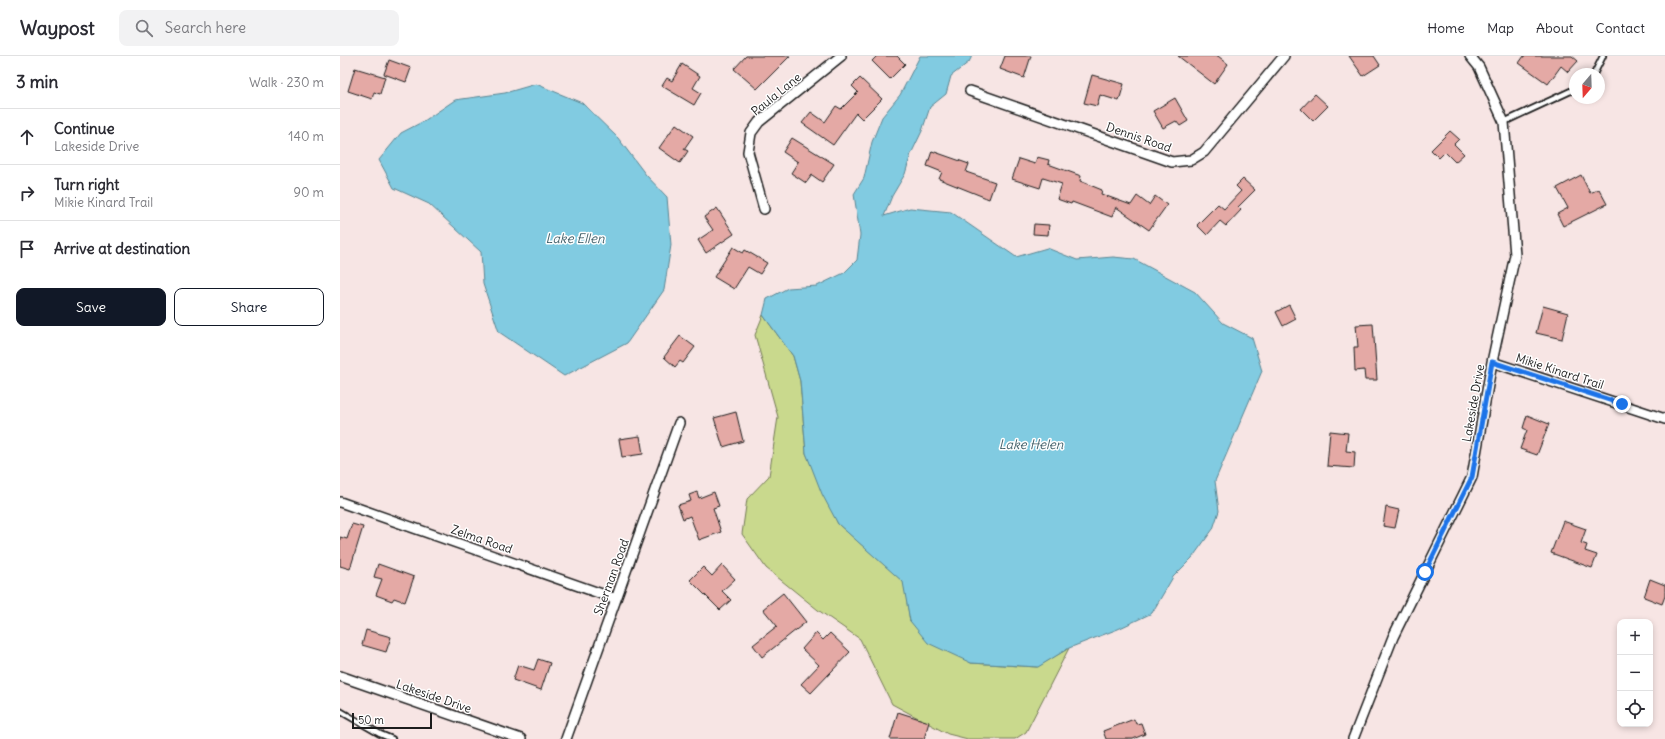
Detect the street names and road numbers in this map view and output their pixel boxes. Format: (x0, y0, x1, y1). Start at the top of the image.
street label: Paula Lane (748, 69, 804, 119)
street label: Dennis Road (1104, 119, 1174, 155)
street label: Mikie Kinard Trail (1514, 350, 1606, 392)
street label: Lakeside Drive (1459, 363, 1487, 443)
street label: Zelma Road (449, 522, 515, 556)
street label: Sherman Road (590, 537, 632, 617)
street label: Lakeside Drive (394, 676, 474, 716)

